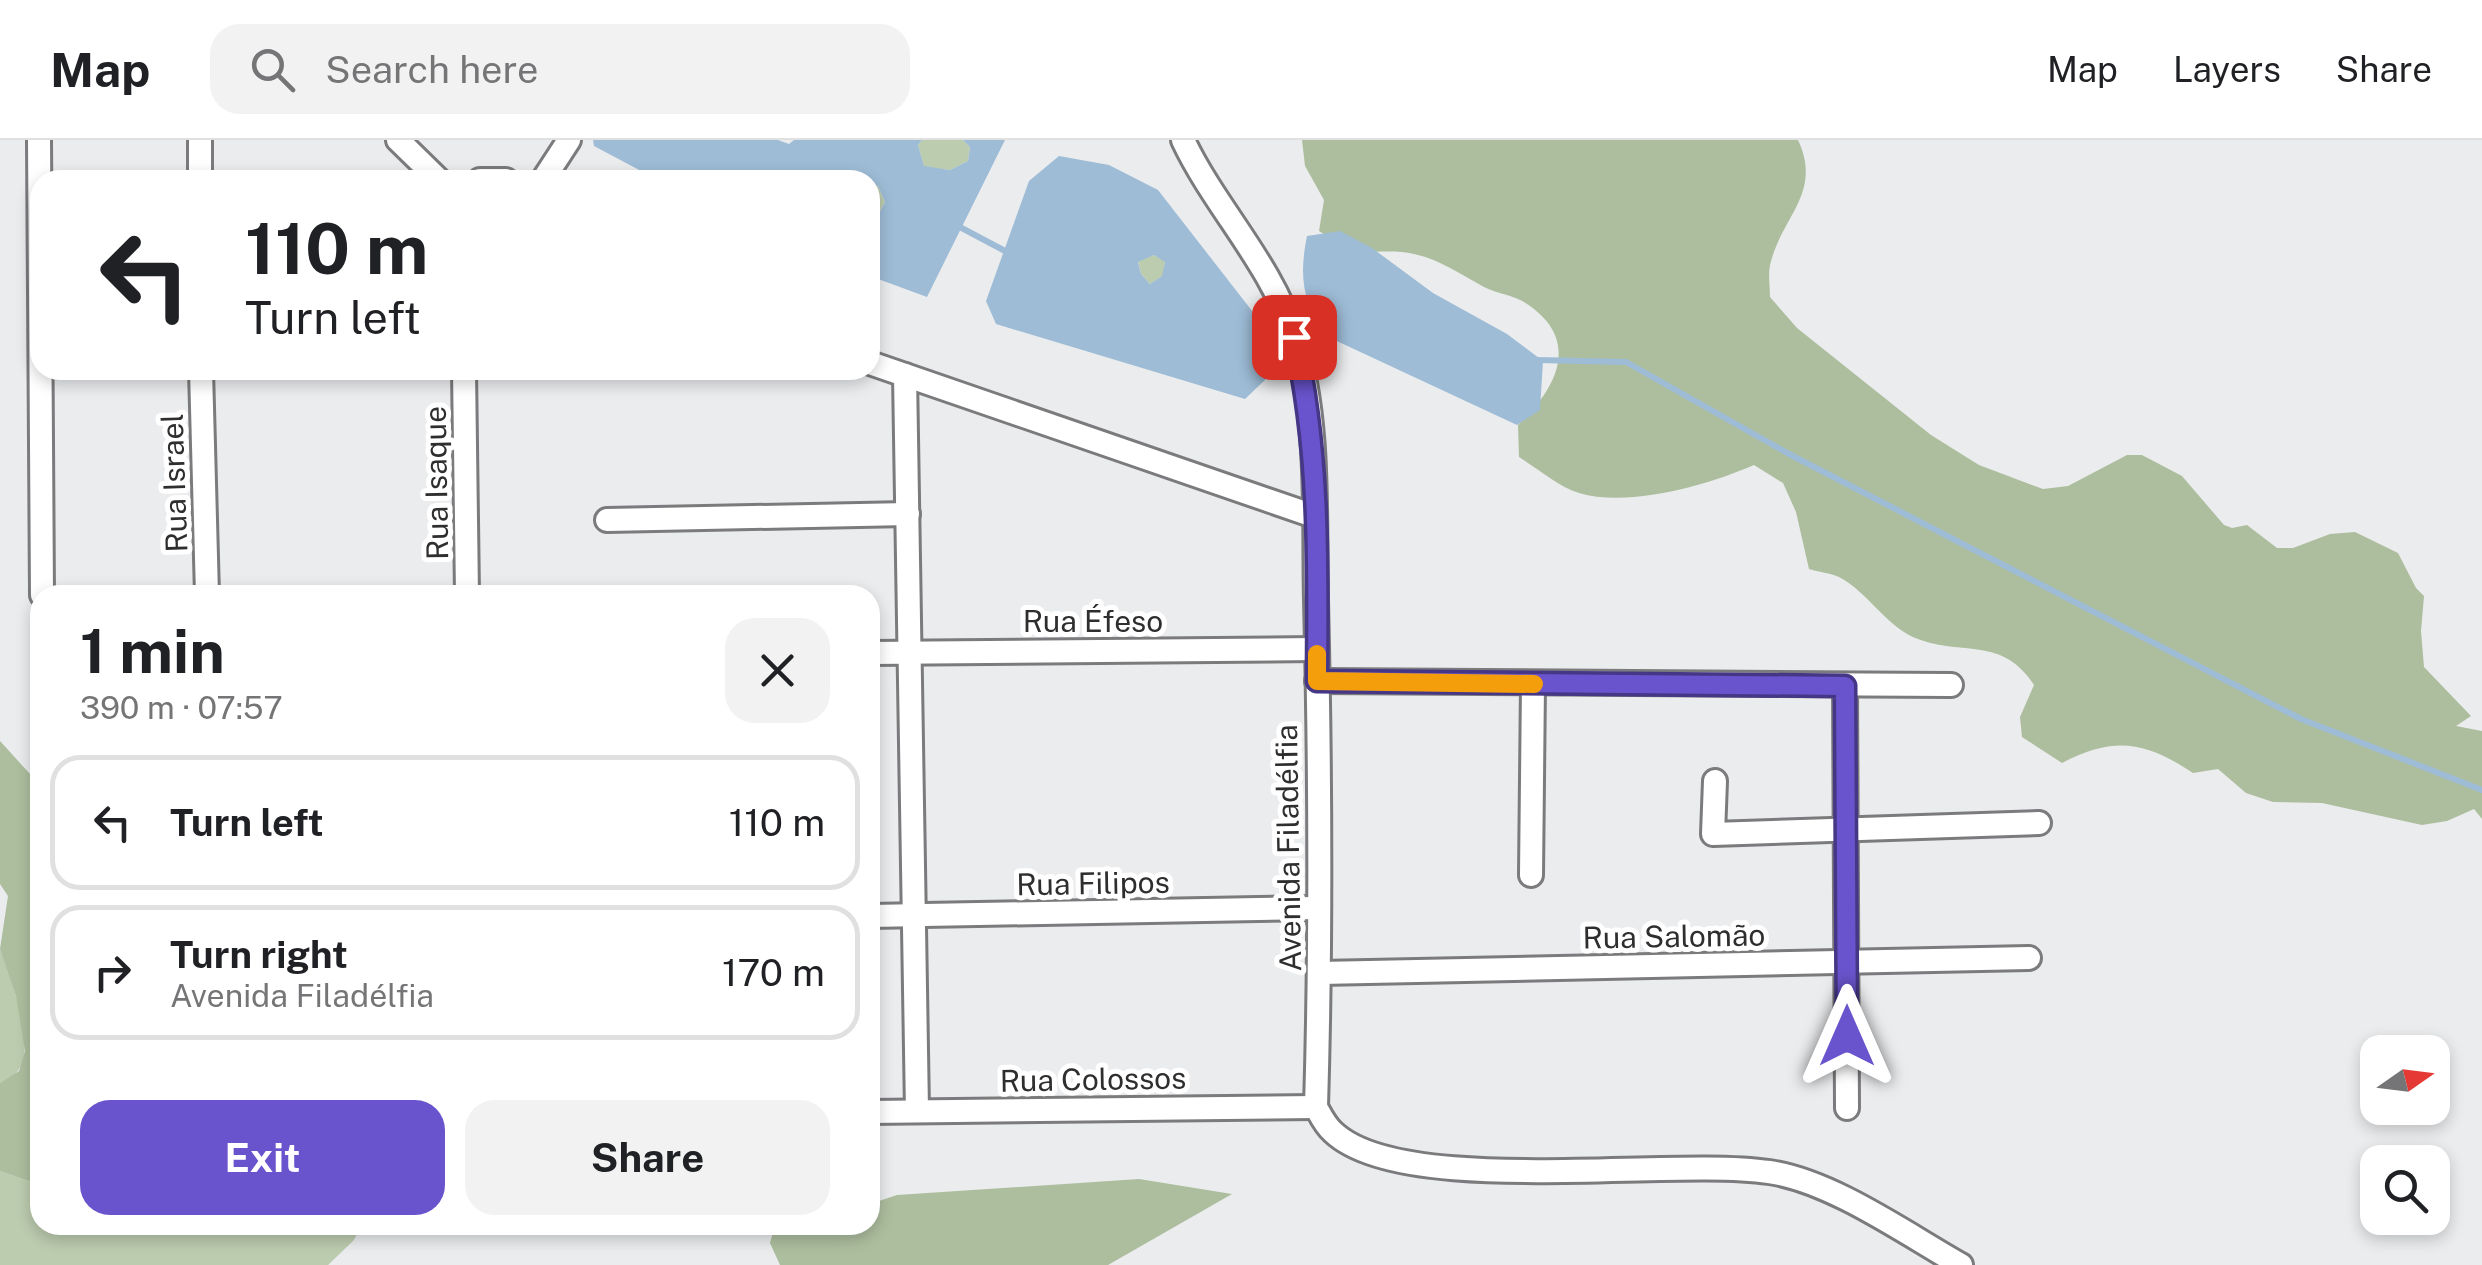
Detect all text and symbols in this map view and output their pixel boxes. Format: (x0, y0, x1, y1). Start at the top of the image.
search box (210, 24, 910, 114)
text: Map (50, 41, 150, 98)
icon: search (245, 42, 300, 97)
text: Search here (325, 47, 539, 92)
text: Map (2047, 49, 2118, 90)
text: Layers (2173, 49, 2281, 90)
text: Share (2336, 49, 2432, 90)
text: 110 m (245, 207, 429, 290)
icon: left (80, 210, 210, 340)
text: Turn left (245, 291, 421, 344)
pin (1252, 295, 1337, 380)
icon: arrive (1267, 310, 1322, 365)
street label: Rua Isaque (417, 406, 455, 560)
street label: Rua Israel (154, 413, 194, 553)
street label: Rua Éfeso (1023, 603, 1163, 639)
text: 1 min (80, 616, 225, 687)
button: close (725, 618, 830, 723)
text: 390 m · 07:57 (80, 689, 283, 726)
street label: Avenida Filadélfia (1268, 724, 1308, 972)
icon: left (85, 795, 140, 850)
text: Turn left (170, 800, 324, 845)
text: 110 m (729, 800, 825, 845)
street label: Rua Filipos (1016, 864, 1170, 902)
street label: Rua Salomão (1582, 916, 1766, 956)
text: Turn right (170, 932, 348, 977)
icon: right (85, 945, 140, 1000)
text: 170 m (722, 950, 825, 995)
text: Avenida Filadélfia (170, 977, 434, 1014)
position arrow (1795, 984, 1899, 1088)
north arrow (2360, 1035, 2450, 1125)
map controls (2360, 1035, 2450, 1235)
street label: Rua Colossos (999, 1059, 1187, 1099)
button: Exit (80, 1100, 445, 1215)
button: Share (465, 1100, 830, 1215)
button: search (2360, 1145, 2450, 1235)

